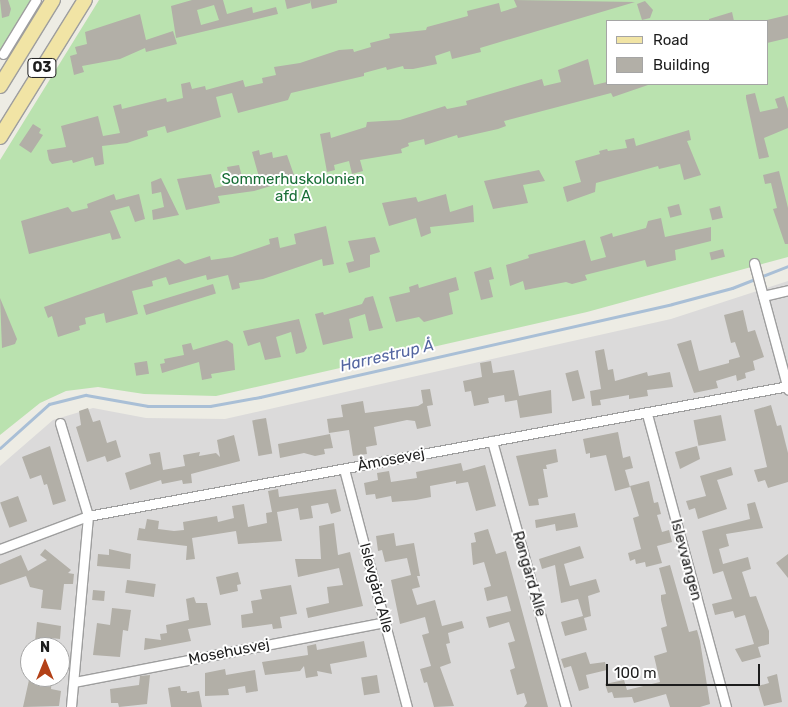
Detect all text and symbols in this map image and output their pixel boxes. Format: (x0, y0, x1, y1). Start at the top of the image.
legend (606, 20, 768, 85)
text: Road (653, 31, 689, 49)
road number: O3 (27, 56, 57, 80)
text: Building (653, 56, 710, 74)
park label: Sommerhuskolonien afd A (222, 170, 364, 205)
water label: Harrestrup Å (338, 336, 436, 376)
street label: Åmosevej (356, 445, 426, 475)
street label: Islevvangen (666, 517, 706, 603)
street label: Røngård Alle (508, 529, 550, 619)
street label: Islevgård Alle (355, 541, 397, 635)
street label: Mosehusvej (187, 635, 271, 669)
north arrow (20, 637, 70, 687)
text: N (40, 639, 50, 656)
scale bar (608, 654, 762, 686)
text: 100 m (614, 664, 656, 682)

